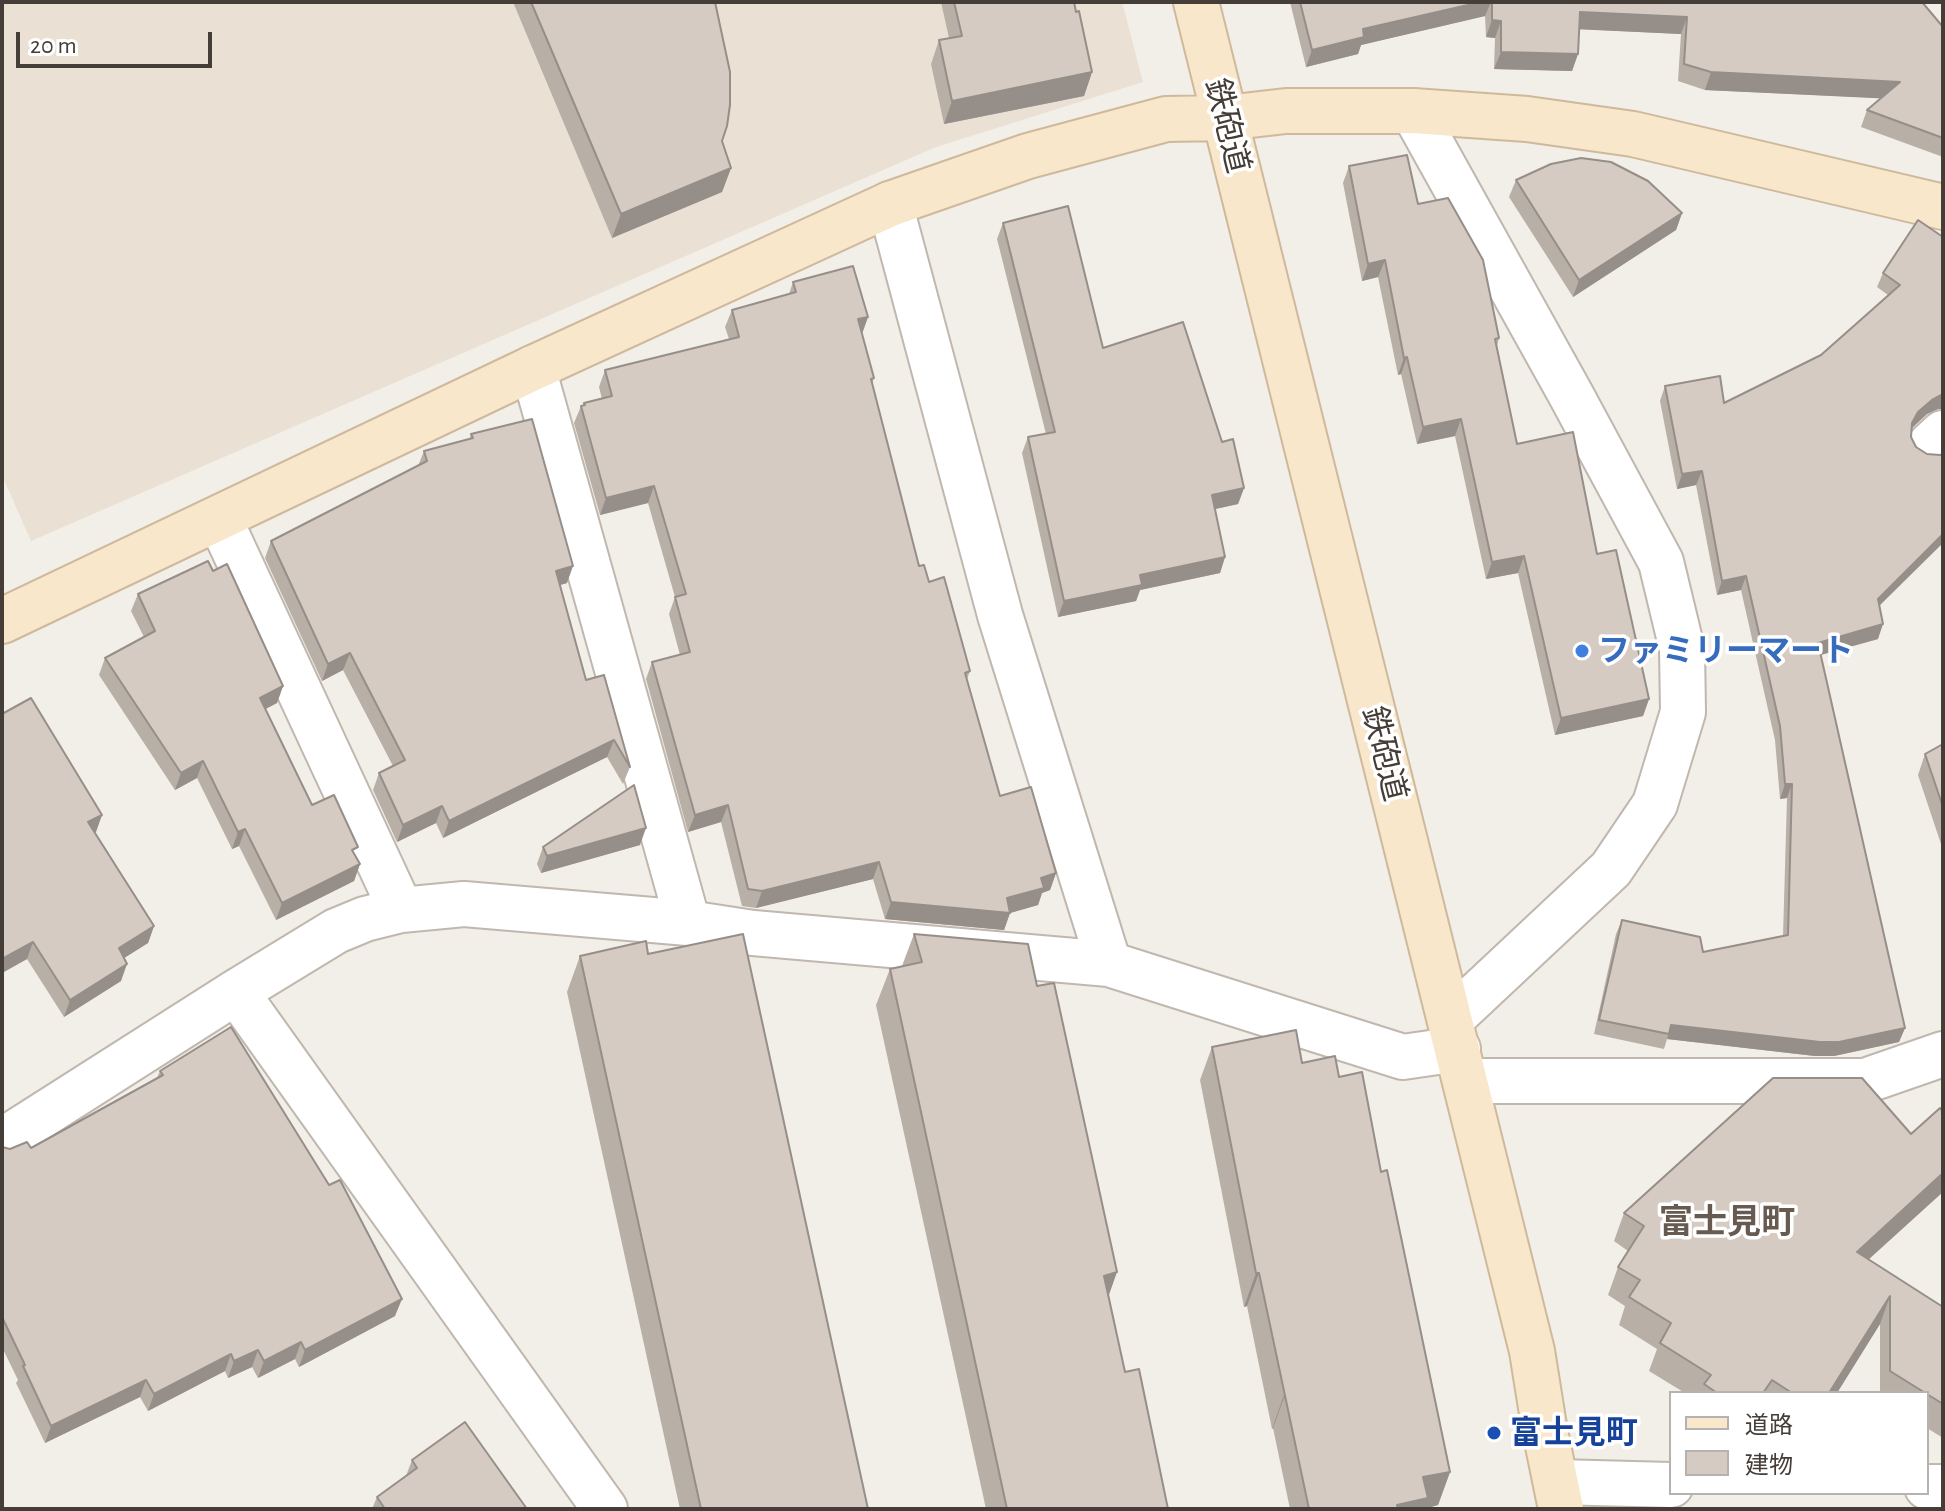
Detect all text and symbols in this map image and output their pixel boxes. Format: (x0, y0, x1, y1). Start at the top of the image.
scale bar (20, 16, 216, 66)
text: 20 m (30, 34, 77, 58)
street label: 鉄砲道 (1197, 75, 1257, 177)
place label: ファミリーマート (1598, 632, 1854, 670)
marker: ファミリーマート (1573, 642, 1591, 660)
street label: 鉄砲道 (1354, 703, 1414, 805)
district label: 富士見町 (1659, 1203, 1795, 1243)
legend (1669, 1391, 1929, 1495)
place label: 富士見町 (1510, 1414, 1638, 1452)
text: 道路 (1745, 1414, 1793, 1438)
marker: 富士見町 (1485, 1424, 1503, 1442)
text: 建物 (1745, 1454, 1793, 1478)

